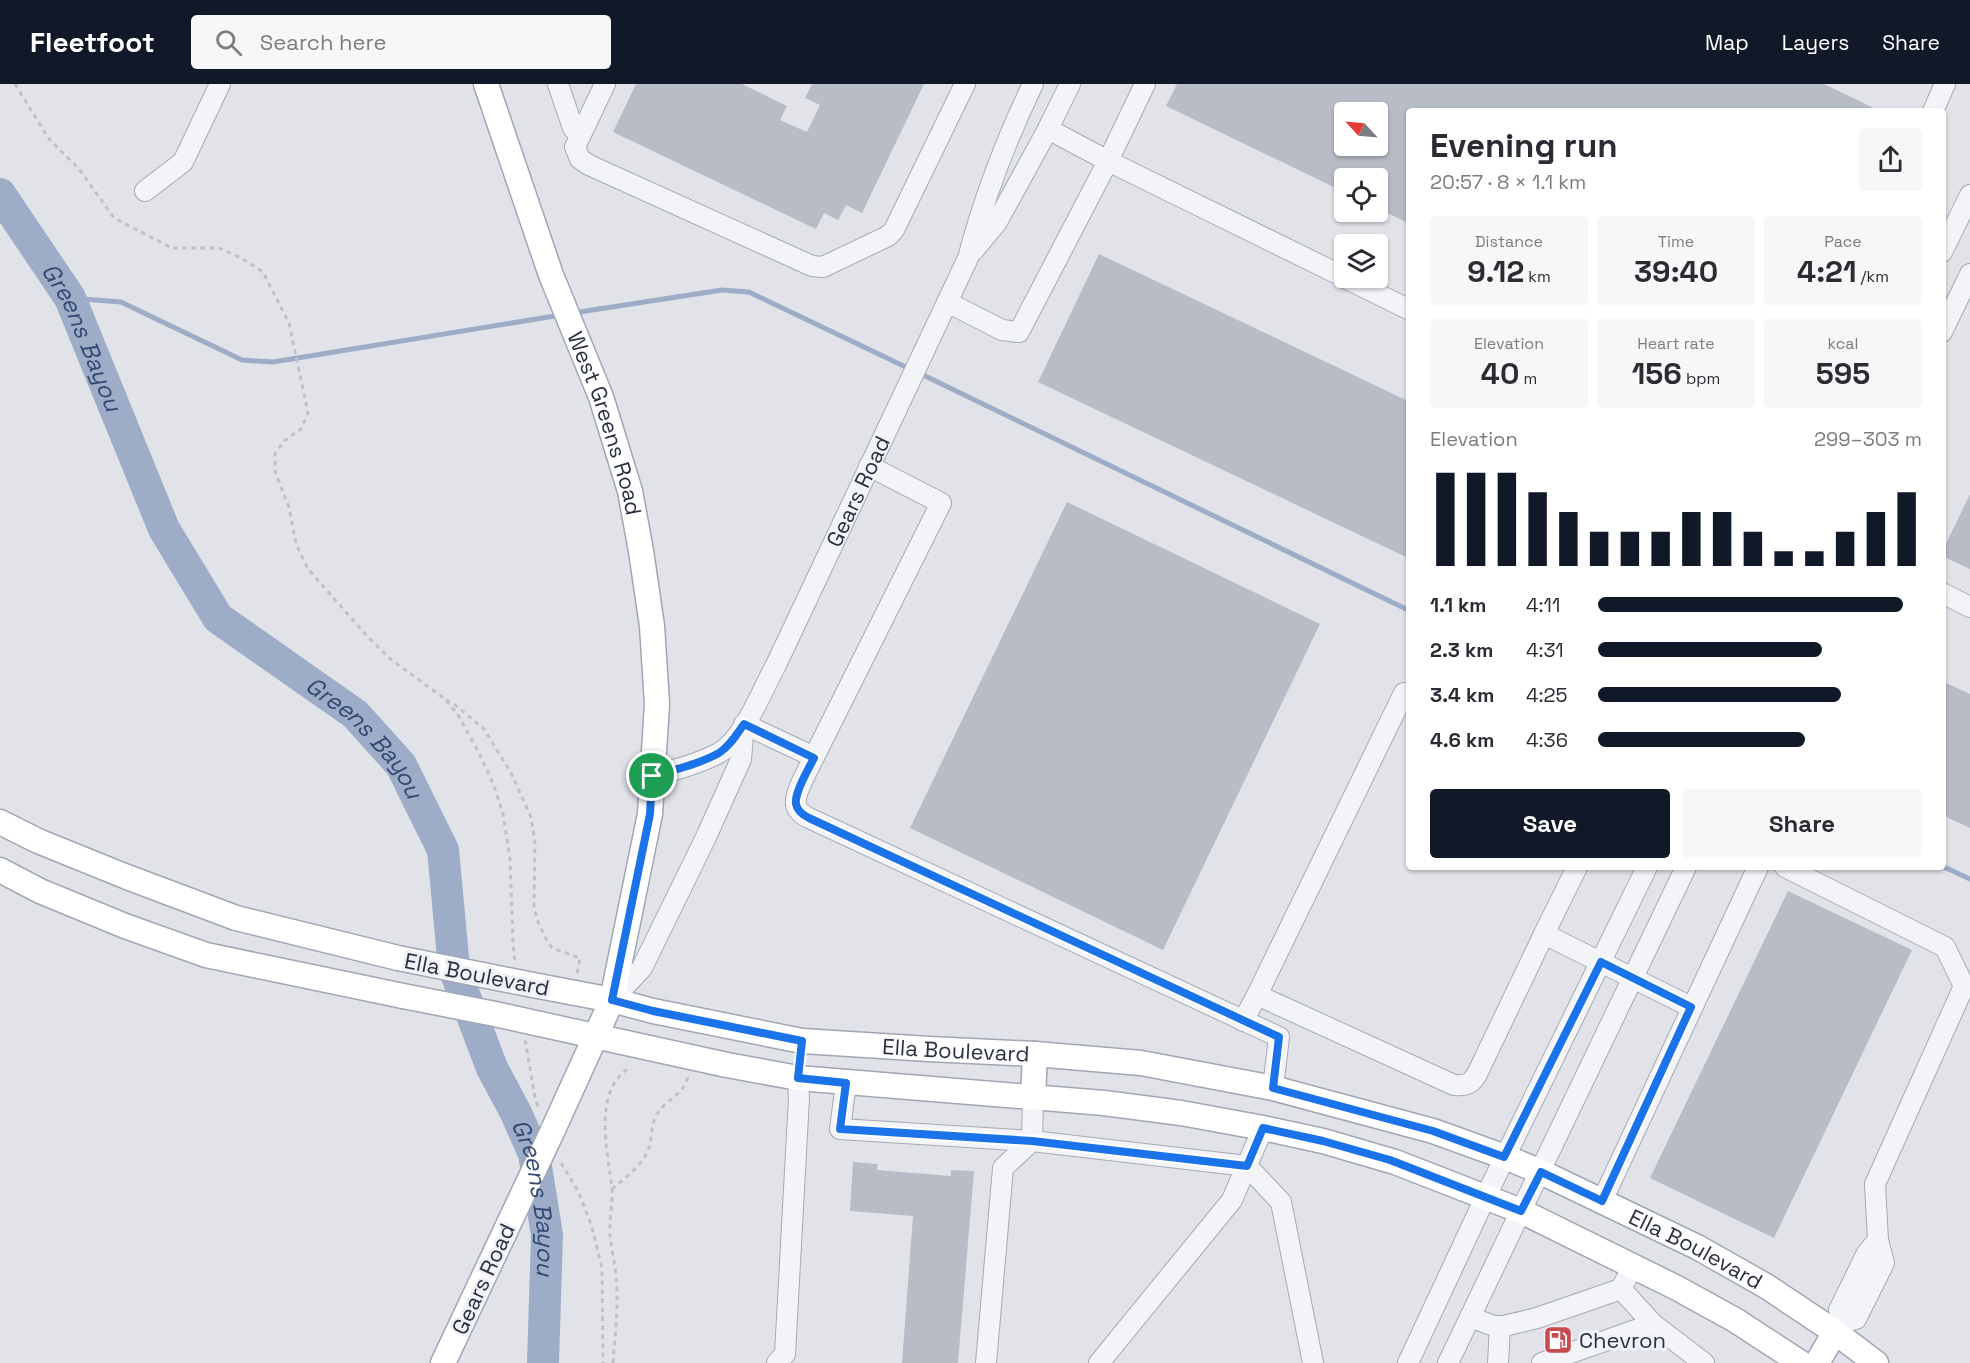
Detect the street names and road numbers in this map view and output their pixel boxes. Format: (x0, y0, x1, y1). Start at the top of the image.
street label: West Greens Road (562, 327, 648, 517)
street label: Gears Road (820, 431, 896, 551)
street label: Ella Boulevard (402, 946, 552, 1002)
street label: Ella Boulevard (881, 1032, 1030, 1068)
street label: Ella Boulevard (1624, 1202, 1768, 1295)
street label: Gears Road (445, 1219, 521, 1339)

